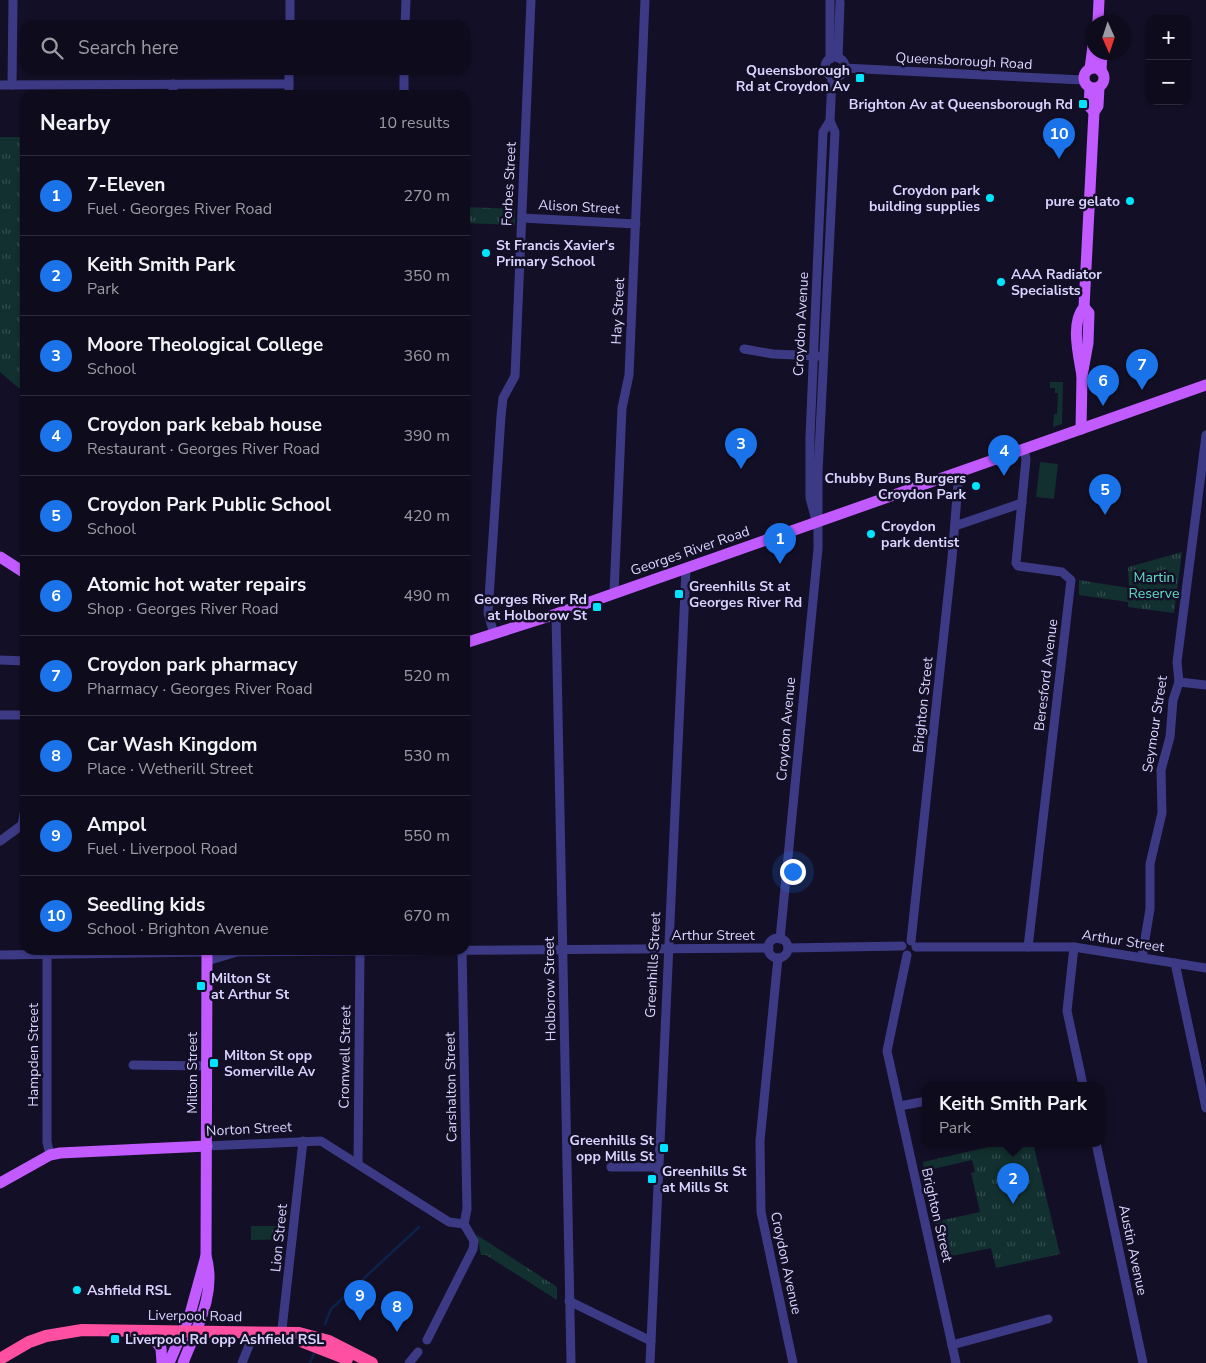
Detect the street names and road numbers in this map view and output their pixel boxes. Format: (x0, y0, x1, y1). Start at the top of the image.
street label: Queensborough Road (895, 48, 1033, 74)
street label: Forbes Street (497, 141, 521, 227)
street label: Alison Street (538, 195, 620, 219)
street label: Croydon Avenue (789, 271, 813, 377)
street label: Hay Street (607, 277, 629, 345)
street label: Georges River Road (628, 522, 752, 580)
street label: Beresford Avenue (1030, 618, 1062, 732)
street label: Brighton Street (909, 656, 937, 754)
street label: Seymour Street (1138, 674, 1172, 774)
street label: Croydon Avenue (772, 676, 800, 782)
street label: Greenhills Street (641, 912, 665, 1018)
street label: Arthur Street (1080, 925, 1166, 957)
street label: Arthur Street (671, 926, 755, 945)
street label: Holborow Street (540, 936, 560, 1042)
street label: Hampden Street (24, 1003, 43, 1107)
street label: Cromwell Street (335, 1005, 355, 1109)
street label: Milton Street (183, 1032, 202, 1114)
street label: Carshalton Street (441, 1032, 461, 1142)
street label: Norton Street (206, 1117, 292, 1141)
street label: Brighton Street (917, 1166, 957, 1264)
street label: Lion Street (266, 1203, 292, 1273)
street label: Austin Avenue (1114, 1203, 1152, 1297)
street label: Croydon Avenue (766, 1210, 806, 1316)
street label: Liverpool Road (148, 1306, 242, 1326)

